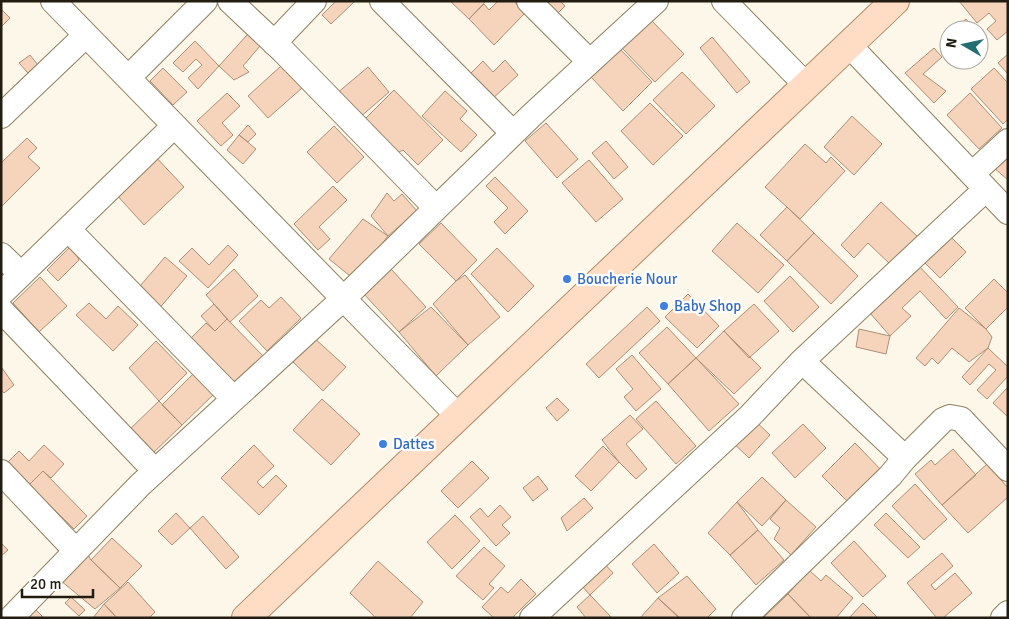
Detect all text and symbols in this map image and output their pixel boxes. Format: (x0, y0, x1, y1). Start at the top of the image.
north arrow (939, 20, 989, 70)
text: N (942, 37, 961, 49)
place label: Boucherie Nour (577, 270, 678, 288)
marker: Boucherie Nour (561, 273, 573, 285)
place label: Baby Shop (674, 297, 741, 315)
marker: Baby Shop (658, 300, 670, 312)
place label: Dattes (393, 435, 435, 453)
marker: Dattes (377, 438, 389, 450)
scale bar (22, 566, 94, 598)
text: 20 m (30, 575, 61, 593)

